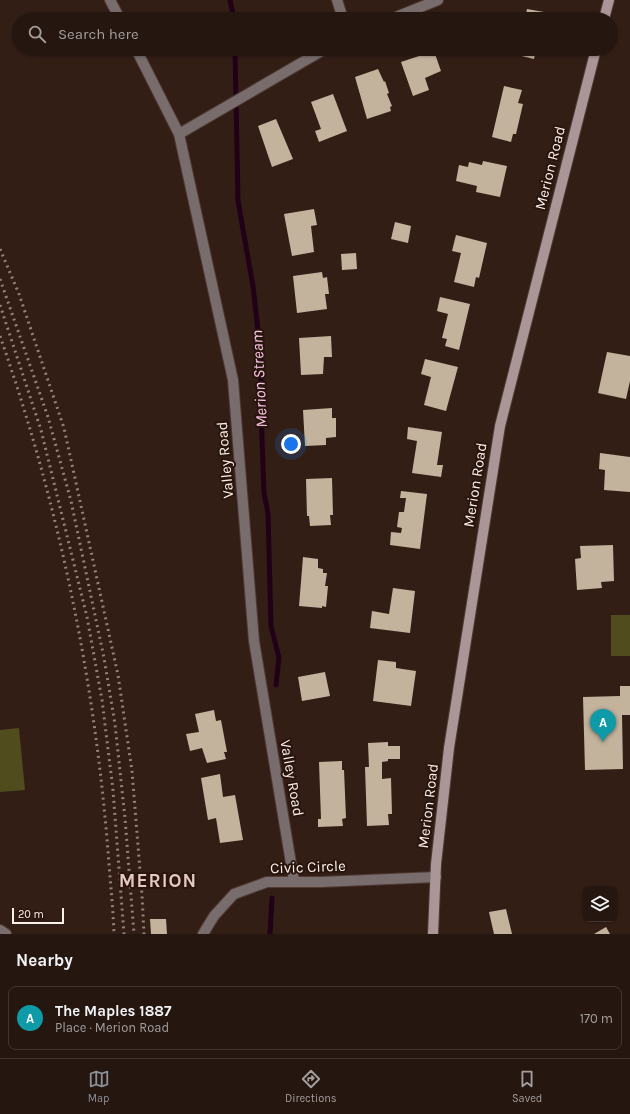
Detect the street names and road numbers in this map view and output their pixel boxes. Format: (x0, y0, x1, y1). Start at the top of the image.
street label: Merion Road (531, 124, 569, 212)
street label: Valley Road (213, 421, 237, 499)
street label: Merion Road (459, 441, 491, 529)
street label: Valley Road (276, 738, 308, 818)
street label: Merion Road (414, 762, 442, 850)
street label: Civic Circle (270, 857, 346, 877)

